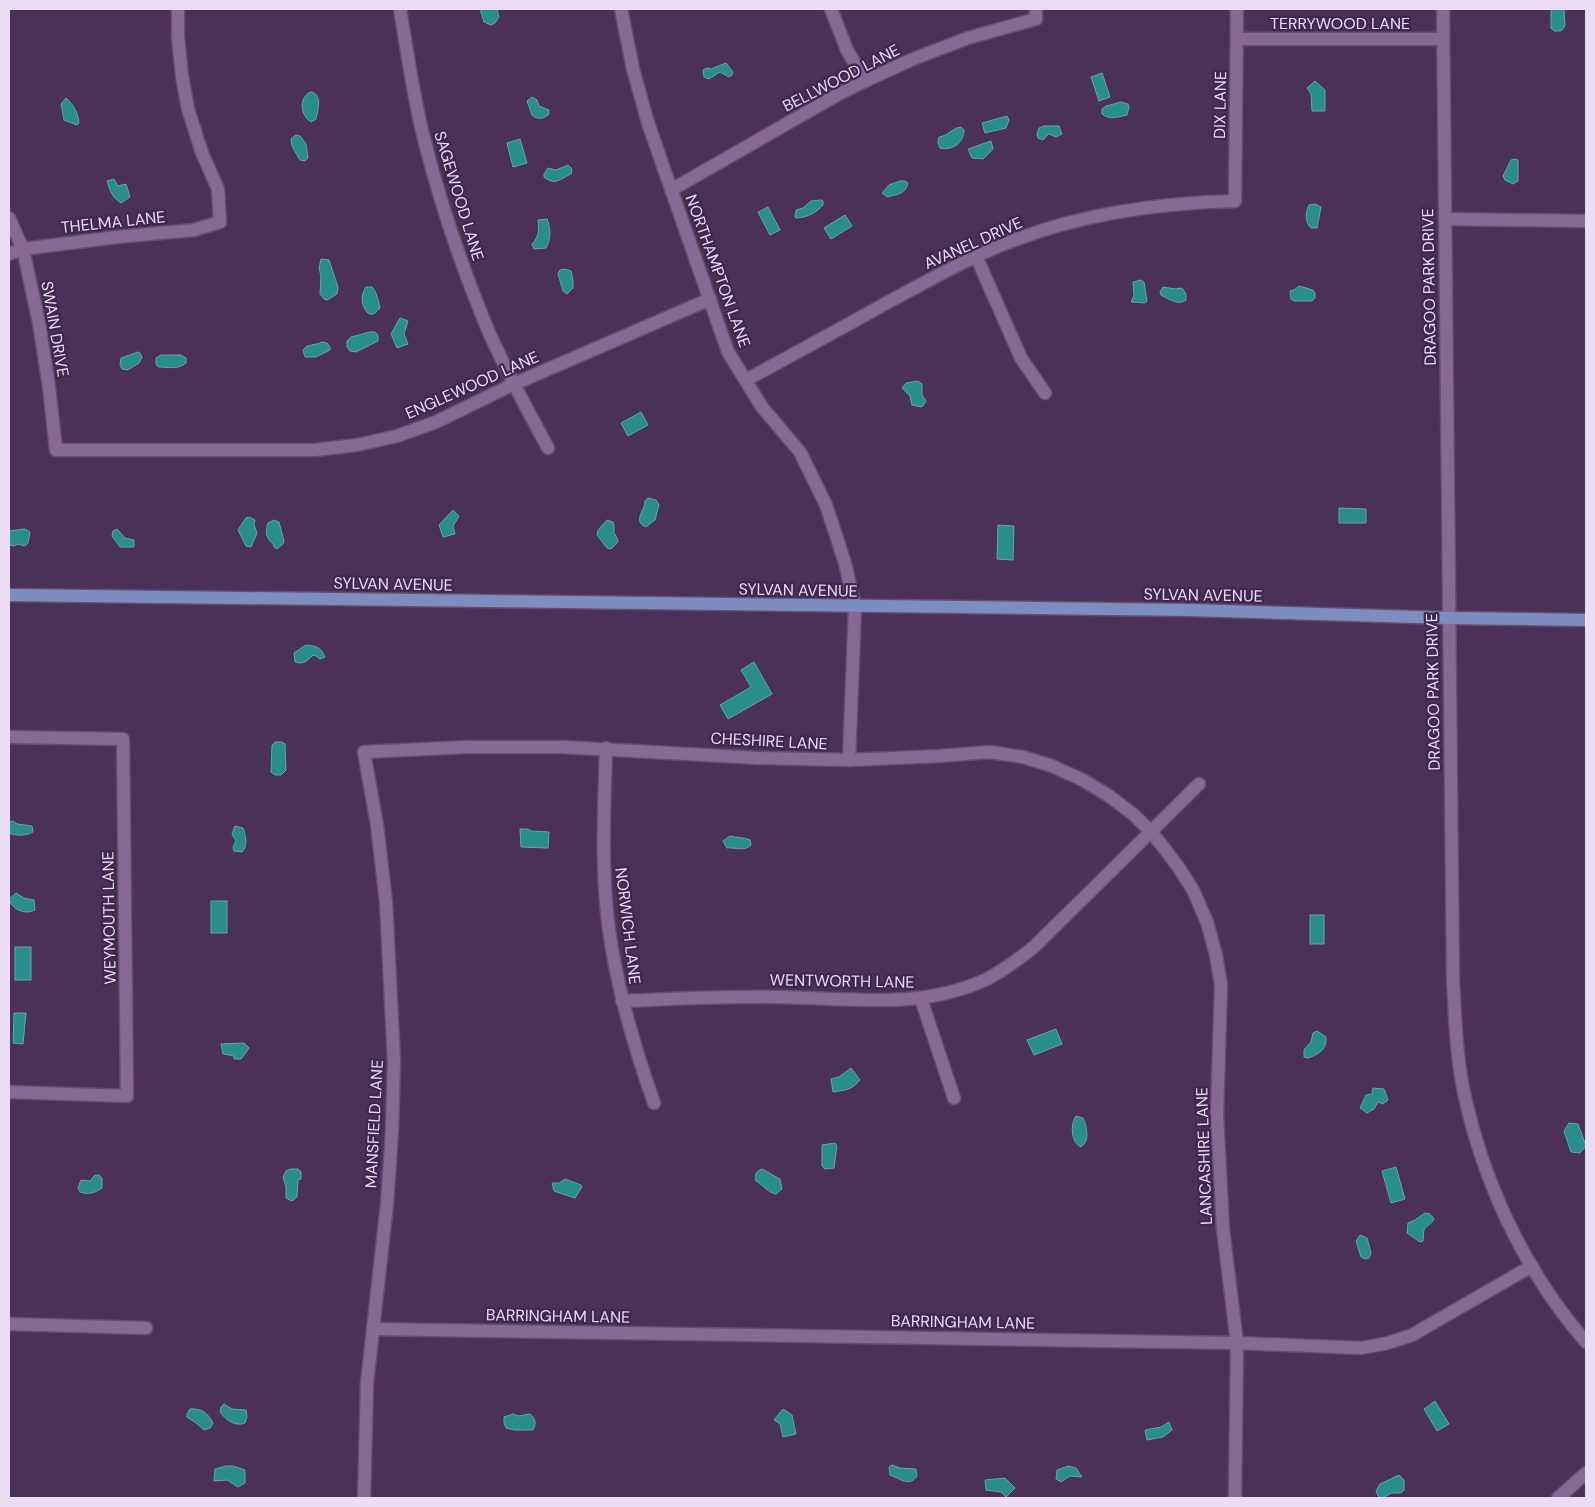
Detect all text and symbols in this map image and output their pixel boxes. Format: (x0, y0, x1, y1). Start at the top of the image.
street label: TERRYWOOD LANE (1270, 13, 1410, 34)
street label: BELLWOOD LANE (779, 39, 903, 117)
street label: DIX LANE (1209, 71, 1231, 139)
street label: SAGEWOOD LANE (429, 129, 489, 263)
street label: NORTHAMPTON LANE (681, 192, 755, 350)
street label: THELMA LANE (60, 206, 166, 238)
street label: DRAGOO PARK DRIVE (1417, 208, 1441, 366)
street label: AVANEL DRIVE (920, 212, 1026, 274)
street label: SWAIN DRIVE (36, 279, 74, 379)
street label: ENGLEWOOD LANE (402, 346, 542, 424)
street label: SYLVAN AVENUE (333, 572, 453, 596)
street label: SYLVAN AVENUE (738, 578, 858, 602)
street label: SYLVAN AVENUE (1143, 583, 1263, 607)
street label: DRAGOO PARK DRIVE (1421, 613, 1445, 771)
street label: CHESHIRE LANE (710, 727, 828, 755)
street label: WEYMOUTH LANE (97, 851, 121, 985)
street label: NORWICH LANE (610, 866, 646, 986)
street label: WENTWORTH LANE (769, 969, 915, 993)
street label: MANSFIELD LANE (360, 1059, 388, 1189)
street label: LANCASHIRE LANE (1191, 1087, 1217, 1225)
street label: BARRINGHAM LANE (486, 1304, 630, 1328)
street label: BARRINGHAM LANE (891, 1310, 1035, 1334)

